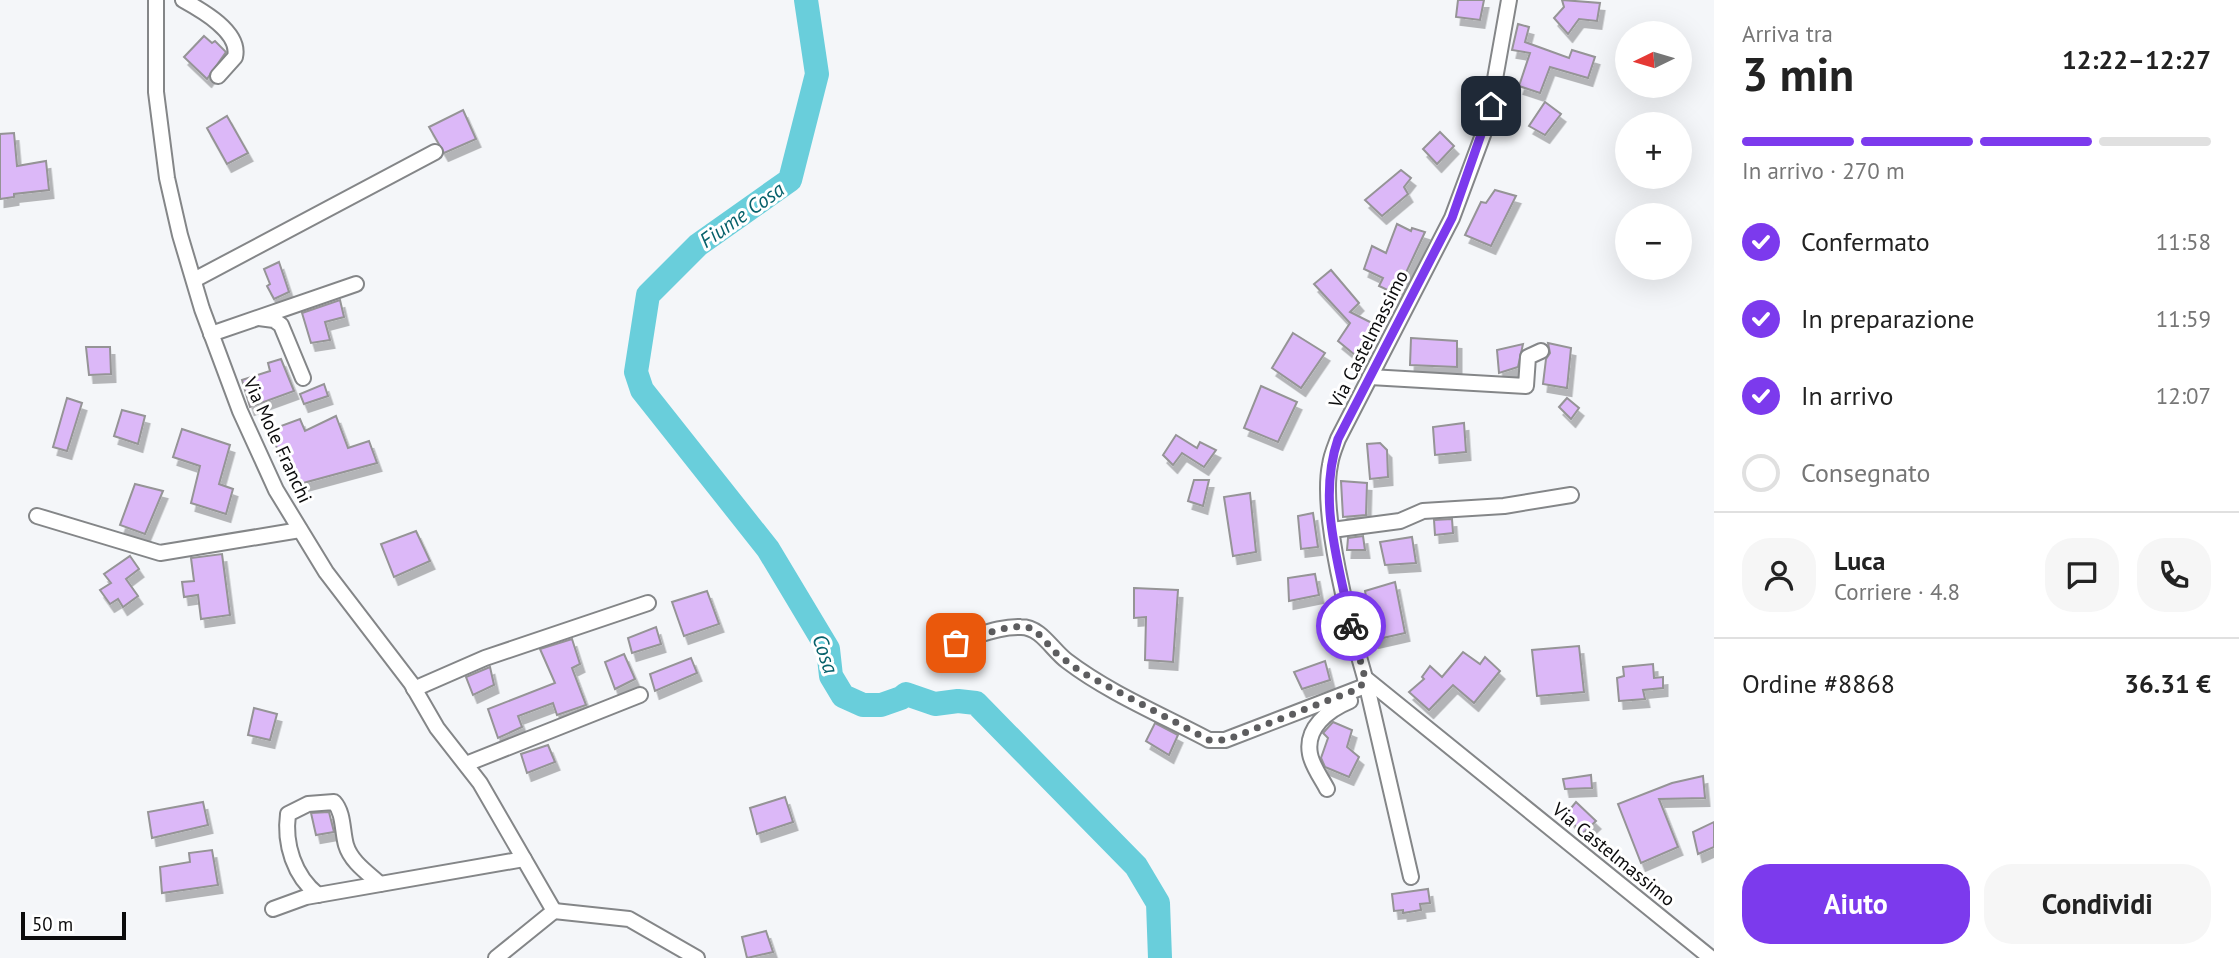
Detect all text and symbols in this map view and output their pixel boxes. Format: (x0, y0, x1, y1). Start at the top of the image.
text: Arriva tra (1742, 19, 1833, 48)
north arrow (1615, 21, 1692, 98)
map controls (1615, 21, 1692, 280)
text: 12:22–12:27 (2062, 43, 2211, 76)
text: 3 min (1742, 44, 1854, 104)
pin (1461, 76, 1521, 136)
icon: home (1472, 87, 1510, 125)
button: + (1615, 112, 1692, 189)
text: In arrivo · 270 m (1742, 156, 1905, 185)
water label: Fiume Cosa (694, 175, 790, 254)
button: − (1615, 203, 1692, 280)
icon: check (1742, 223, 1780, 261)
text: Confermato (1801, 225, 1930, 258)
text: 11:58 (2156, 227, 2211, 256)
street label: Via Castelmassimo (1323, 266, 1413, 413)
icon: check (1742, 300, 1780, 338)
text: In preparazione (1801, 302, 1975, 335)
text: 11:59 (2156, 304, 2211, 333)
street label: Via Mole Franchi (238, 372, 318, 507)
icon: check (1742, 377, 1780, 415)
text: In arrivo (1801, 379, 1893, 412)
text: 12:07 (2156, 381, 2211, 410)
text: Consegnato (1801, 456, 1931, 489)
button: person (1742, 538, 1816, 612)
button: chat (2045, 538, 2119, 612)
button: phone (2137, 538, 2211, 612)
text: Luca (1834, 544, 1886, 577)
text: Corriere · 4.8 (1834, 577, 1960, 606)
courier (1316, 591, 1386, 661)
icon: bike (1332, 607, 1370, 645)
pin (926, 613, 986, 673)
icon: bag (937, 624, 975, 662)
water label: Cosa (806, 631, 845, 678)
text: Ordine #8868 (1742, 667, 1895, 700)
text: 36.31 € (2124, 667, 2211, 700)
street label: Via Castelmassimo (1547, 796, 1680, 911)
button: Aiuto (1742, 864, 1970, 944)
button: Condividi (1984, 864, 2211, 944)
scale bar (21, 909, 126, 941)
text: 50 m (32, 912, 73, 936)

